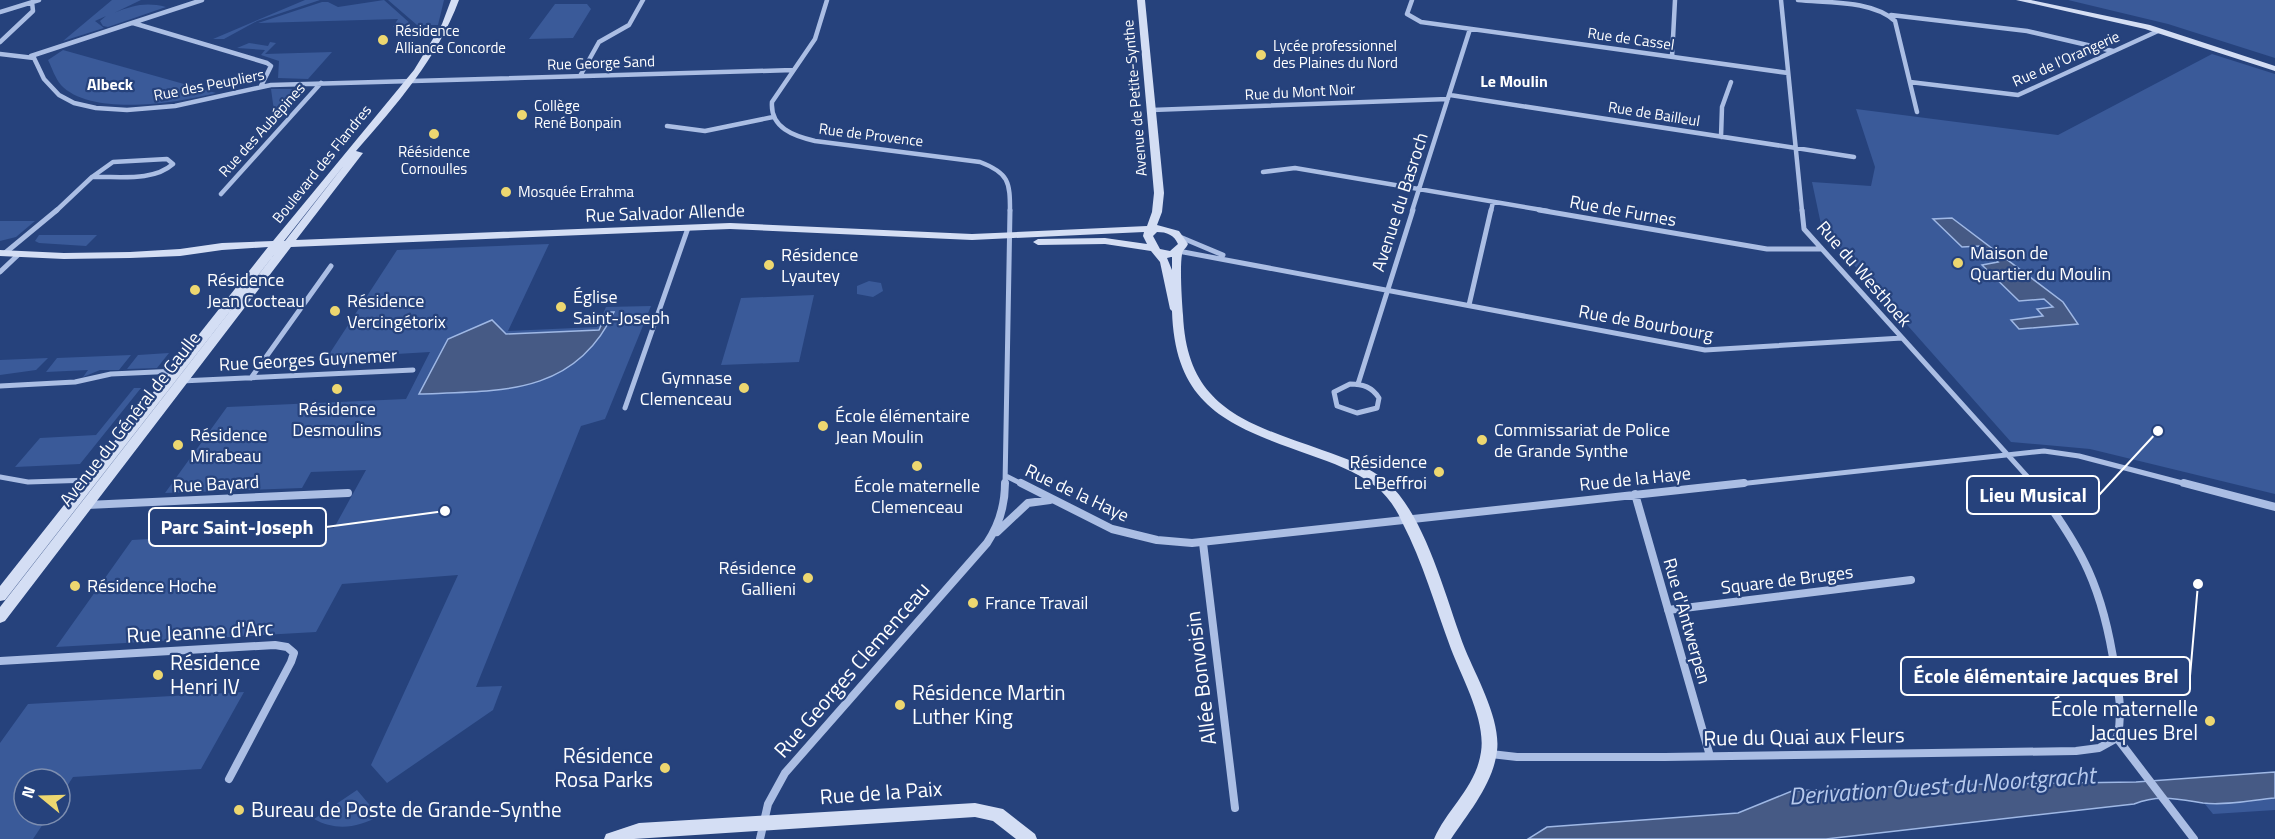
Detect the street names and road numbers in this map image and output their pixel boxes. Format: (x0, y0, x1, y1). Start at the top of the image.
street label: Avenue de Petite-Synthe (1116, 19, 1153, 177)
street label: Rue de Cassel (1586, 21, 1676, 56)
street label: Rue de l'Orangerie (2008, 25, 2123, 93)
street label: Rue George Sand (547, 49, 655, 76)
street label: Rue des Peupliers (151, 62, 266, 107)
street label: Rue des Aubépines (213, 77, 310, 182)
street label: Rue du Mont Noir (1244, 77, 1356, 106)
street label: Rue de Bailleul (1606, 95, 1702, 132)
street label: Boulevard des Flandres (266, 99, 377, 228)
street label: Rue de Provence (817, 117, 925, 152)
street label: Avenue du Basroch (1364, 129, 1435, 275)
street label: Rue de Furnes (1567, 188, 1679, 233)
street label: Rue Salvador Allende (585, 196, 745, 229)
street label: Rue du Westhoek (1811, 215, 1918, 333)
street label: Rue de Bourbourg (1577, 297, 1716, 348)
street label: Avenue du Général de Gaulle (53, 326, 207, 512)
street label: Rue Georges Guynemer (218, 341, 398, 378)
street label: Rue de la Haye (1021, 457, 1134, 528)
street label: Rue de la Haye (1578, 459, 1692, 498)
street label: Rue Bayard (172, 468, 260, 499)
street label: Rue d'Antwerpen (1657, 555, 1718, 687)
street label: Square de Bruges (1719, 558, 1855, 601)
street label: Rue Georges Clemenceau (766, 574, 937, 765)
street label: Allée Bonvoisin (1176, 609, 1224, 747)
street label: Rue Jeanne d'Arc (126, 611, 274, 651)
street label: Rue du Quai aux Fleurs (1703, 718, 1905, 754)
street label: Rue de la Paix (819, 772, 944, 812)

